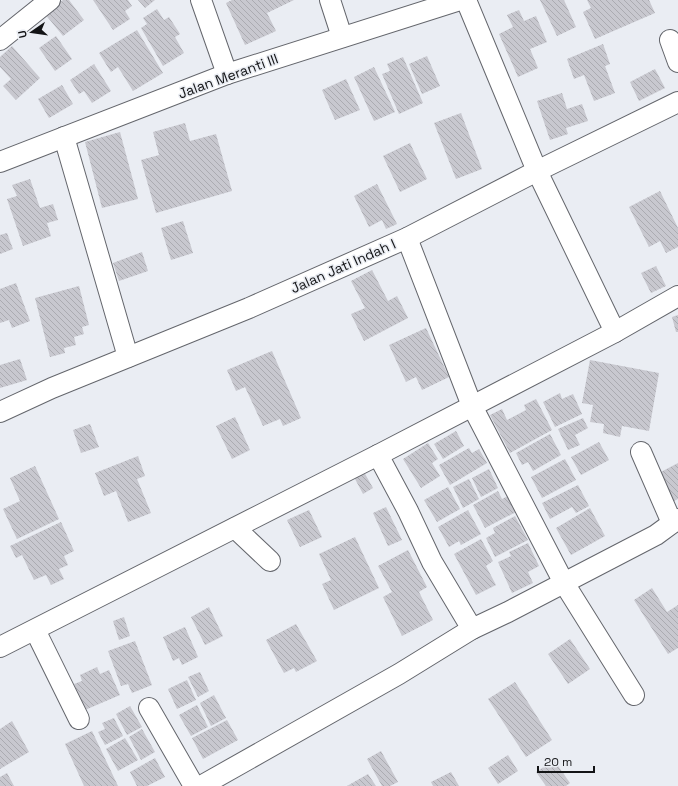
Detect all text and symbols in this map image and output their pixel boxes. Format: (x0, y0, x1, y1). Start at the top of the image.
north arrow (12, 12, 52, 52)
text: U (15, 29, 30, 39)
street label: Jalan Meranti III (175, 50, 281, 102)
street label: Jalan Jati Indah I (288, 235, 398, 297)
scale bar (538, 748, 594, 774)
text: 20 m (544, 754, 572, 770)

